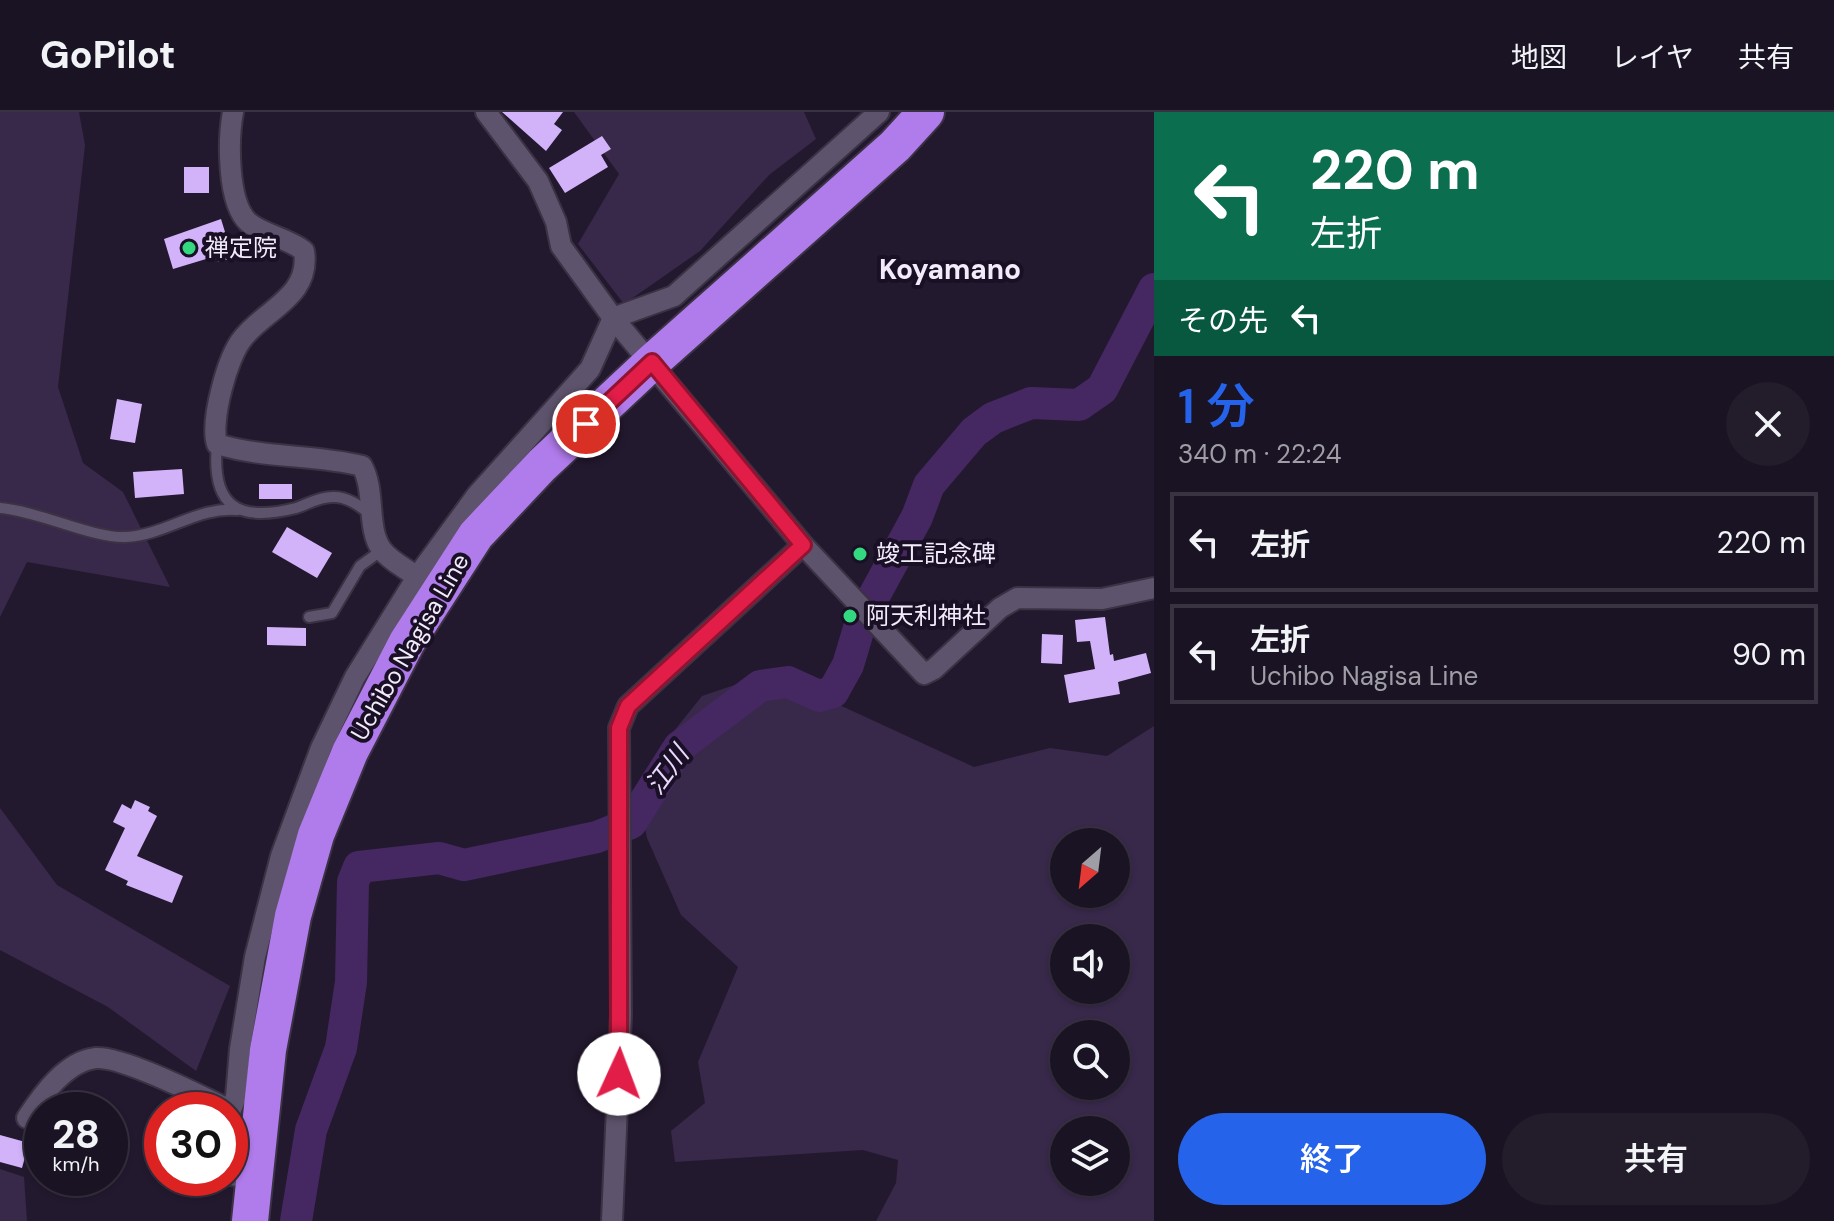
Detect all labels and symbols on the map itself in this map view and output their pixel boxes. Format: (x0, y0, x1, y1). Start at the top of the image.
place label: 禅定院 (205, 232, 277, 263)
marker: 禅定院 (180, 239, 198, 257)
district label: Koyamano (879, 251, 1021, 288)
pin (552, 390, 620, 458)
place label: 竣工記念碑 (876, 538, 996, 569)
marker: 竣工記念碑 (851, 545, 869, 563)
street label: Uchibo Nagisa Line (343, 548, 476, 746)
place label: 阿天利神社 (866, 600, 986, 631)
marker: 阿天利神社 (841, 607, 859, 625)
water label: 江川 (638, 737, 698, 801)
north arrow (1050, 828, 1130, 908)
position arrow (577, 1032, 661, 1116)
speed limit sign: 30 (144, 1092, 248, 1196)

